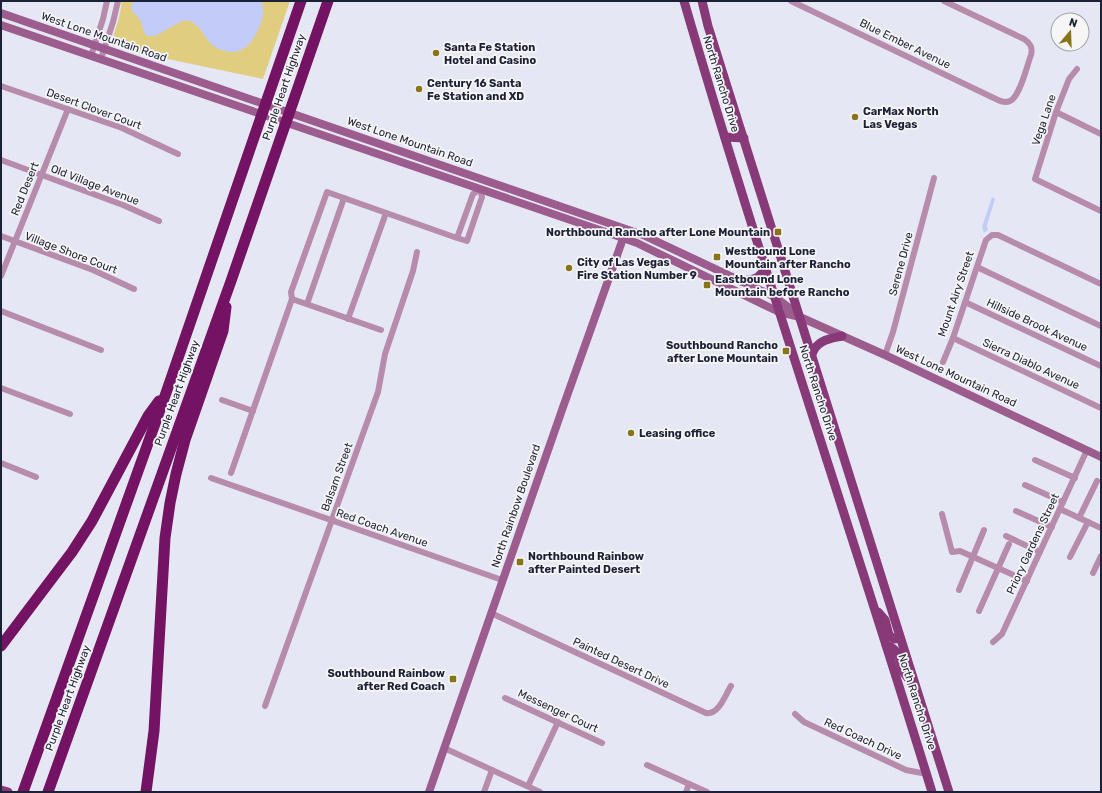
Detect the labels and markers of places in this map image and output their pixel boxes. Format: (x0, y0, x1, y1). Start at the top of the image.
place label: Santa Fe Station Hotel and Casino (444, 41, 536, 67)
marker: Santa Fe Station Hotel and Casino (431, 48, 441, 58)
place label: Century 16 Santa Fe Station and XD (427, 77, 524, 103)
marker: Century 16 Santa Fe Station and XD (414, 84, 424, 94)
place label: CarMax North Las Vegas (863, 105, 939, 131)
marker: CarMax North Las Vegas (850, 112, 860, 122)
place label: Northbound Rancho after Lone Mountain (546, 226, 770, 239)
marker: Northbound Rancho after Lone Mountain (773, 227, 783, 237)
place label: Westbound Lone Mountain after Rancho (725, 245, 851, 271)
marker: Westbound Lone Mountain after Rancho (712, 252, 722, 262)
place label: City of Las Vegas Fire Station Number 9 (577, 256, 697, 282)
marker: City of Las Vegas Fire Station Number 9 (564, 263, 574, 273)
place label: Eastbound Lone Mountain before Rancho (715, 273, 850, 299)
marker: Eastbound Lone Mountain before Rancho (702, 280, 712, 290)
place label: Southbound Rancho after Lone Mountain (666, 339, 778, 365)
marker: Southbound Rancho after Lone Mountain (781, 346, 791, 356)
place label: Leasing office (639, 427, 716, 440)
marker: Leasing office (626, 428, 636, 438)
place label: Northbound Rainbow after Painted Desert (528, 550, 644, 576)
marker: Northbound Rainbow after Painted Desert (515, 557, 525, 567)
place label: Southbound Rainbow after Red Coach (328, 667, 445, 693)
marker: Southbound Rainbow after Red Coach (448, 674, 458, 684)

